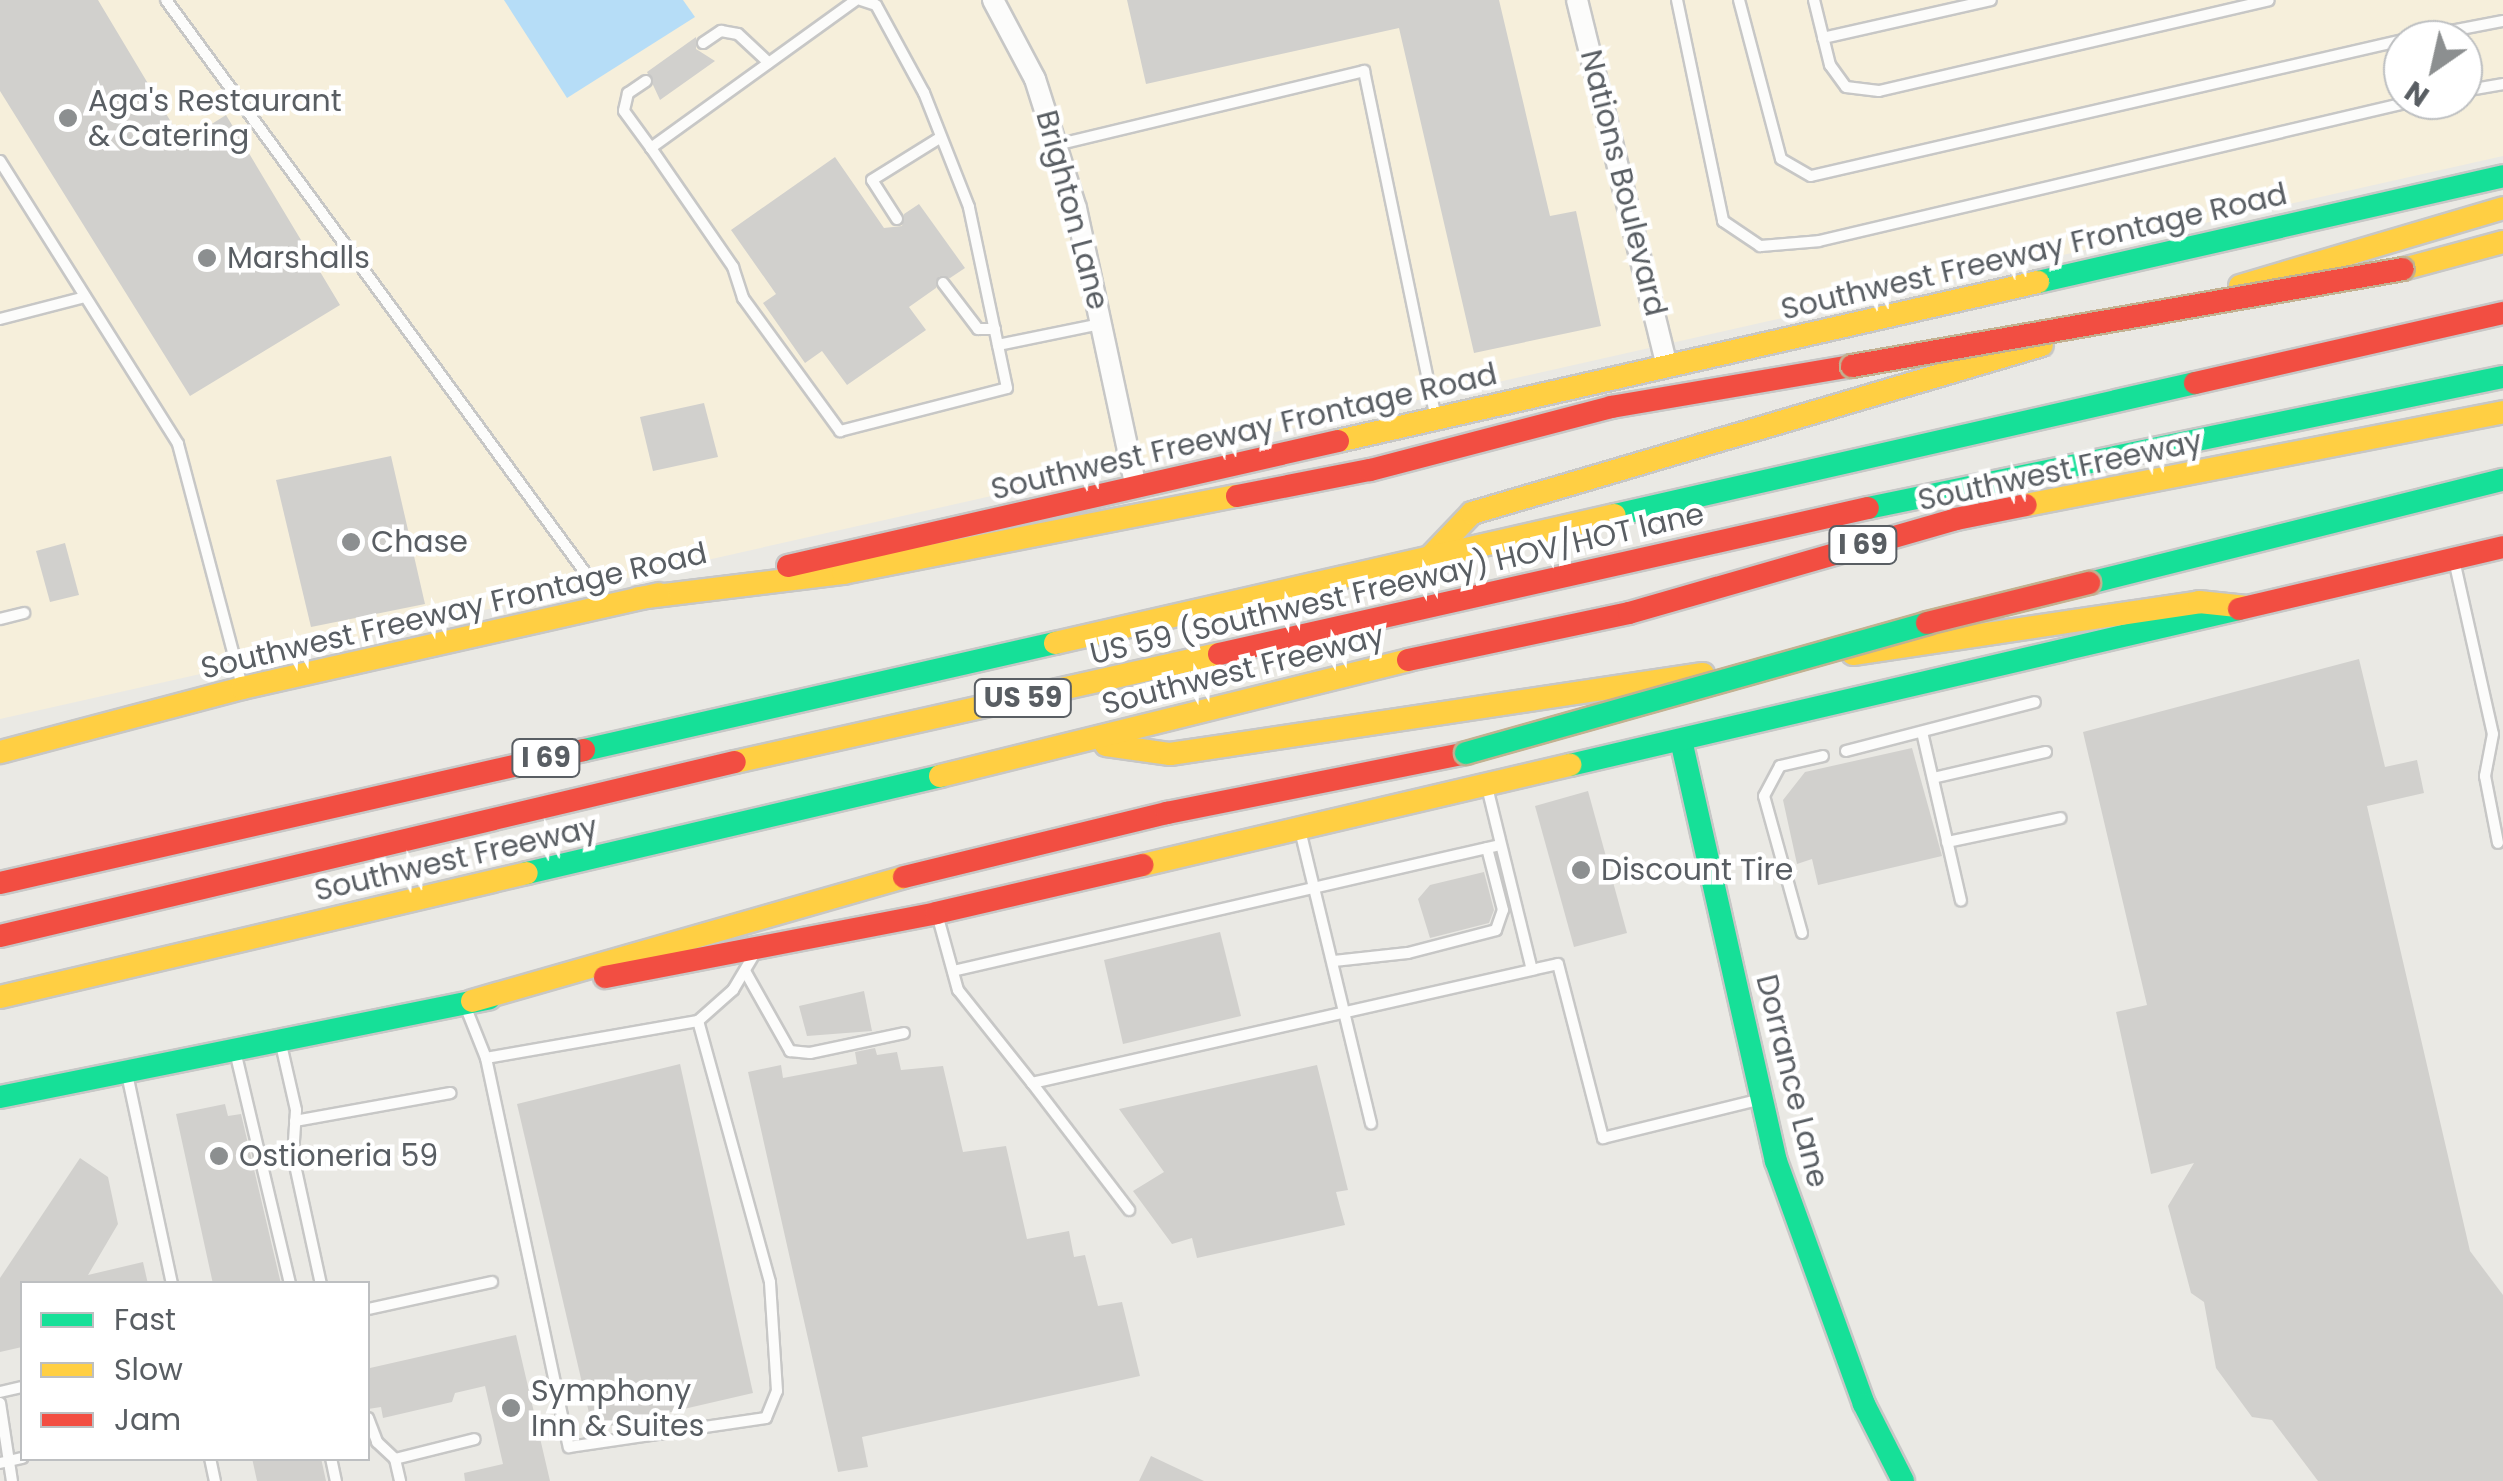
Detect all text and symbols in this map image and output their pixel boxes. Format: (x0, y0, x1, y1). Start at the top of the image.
north arrow (2383, 20, 2483, 120)
street label: Nations Boulevard (1573, 46, 1673, 320)
text: N (2397, 72, 2437, 116)
place label: Aga's Restaurant & Catering (88, 83, 342, 154)
street label: Brighton Lane (1028, 106, 1116, 314)
marker: Aga's Restaurant & Catering (57, 107, 79, 129)
street label: Southwest Freeway Frontage Road (1778, 176, 2290, 328)
place label: Marshalls (227, 240, 370, 276)
marker: Marshalls (196, 247, 218, 269)
street label: Southwest Freeway Frontage Road (988, 356, 1500, 508)
street label: Southwest Freeway (1915, 423, 2205, 519)
street label: US 59 (Southwest Freeway) HOV/HOT lane (1087, 496, 1707, 672)
road number: I 69 (1828, 522, 1898, 568)
place label: Chase (371, 524, 468, 560)
marker: Chase (340, 531, 362, 553)
street label: Southwest Freeway Frontage Road (198, 535, 710, 687)
street label: Southwest Freeway (1098, 618, 1388, 722)
road number: US 59 (973, 675, 1073, 721)
road number: I 69 (511, 735, 581, 781)
street label: Southwest Freeway (311, 809, 601, 909)
place label: Discount Tire (1601, 852, 1793, 888)
marker: Discount Tire (1570, 859, 1592, 881)
street label: Dorrance Lane (1748, 971, 1836, 1191)
place label: Ostioneria 59 (239, 1138, 438, 1174)
marker: Ostioneria 59 (208, 1145, 230, 1167)
legend (20, 1281, 370, 1461)
text: Fast (114, 1298, 176, 1341)
text: Slow (114, 1348, 183, 1391)
place label: Symphony Inn & Suites (531, 1373, 704, 1444)
marker: Symphony Inn & Suites (500, 1397, 522, 1419)
text: Jam (114, 1398, 181, 1441)

